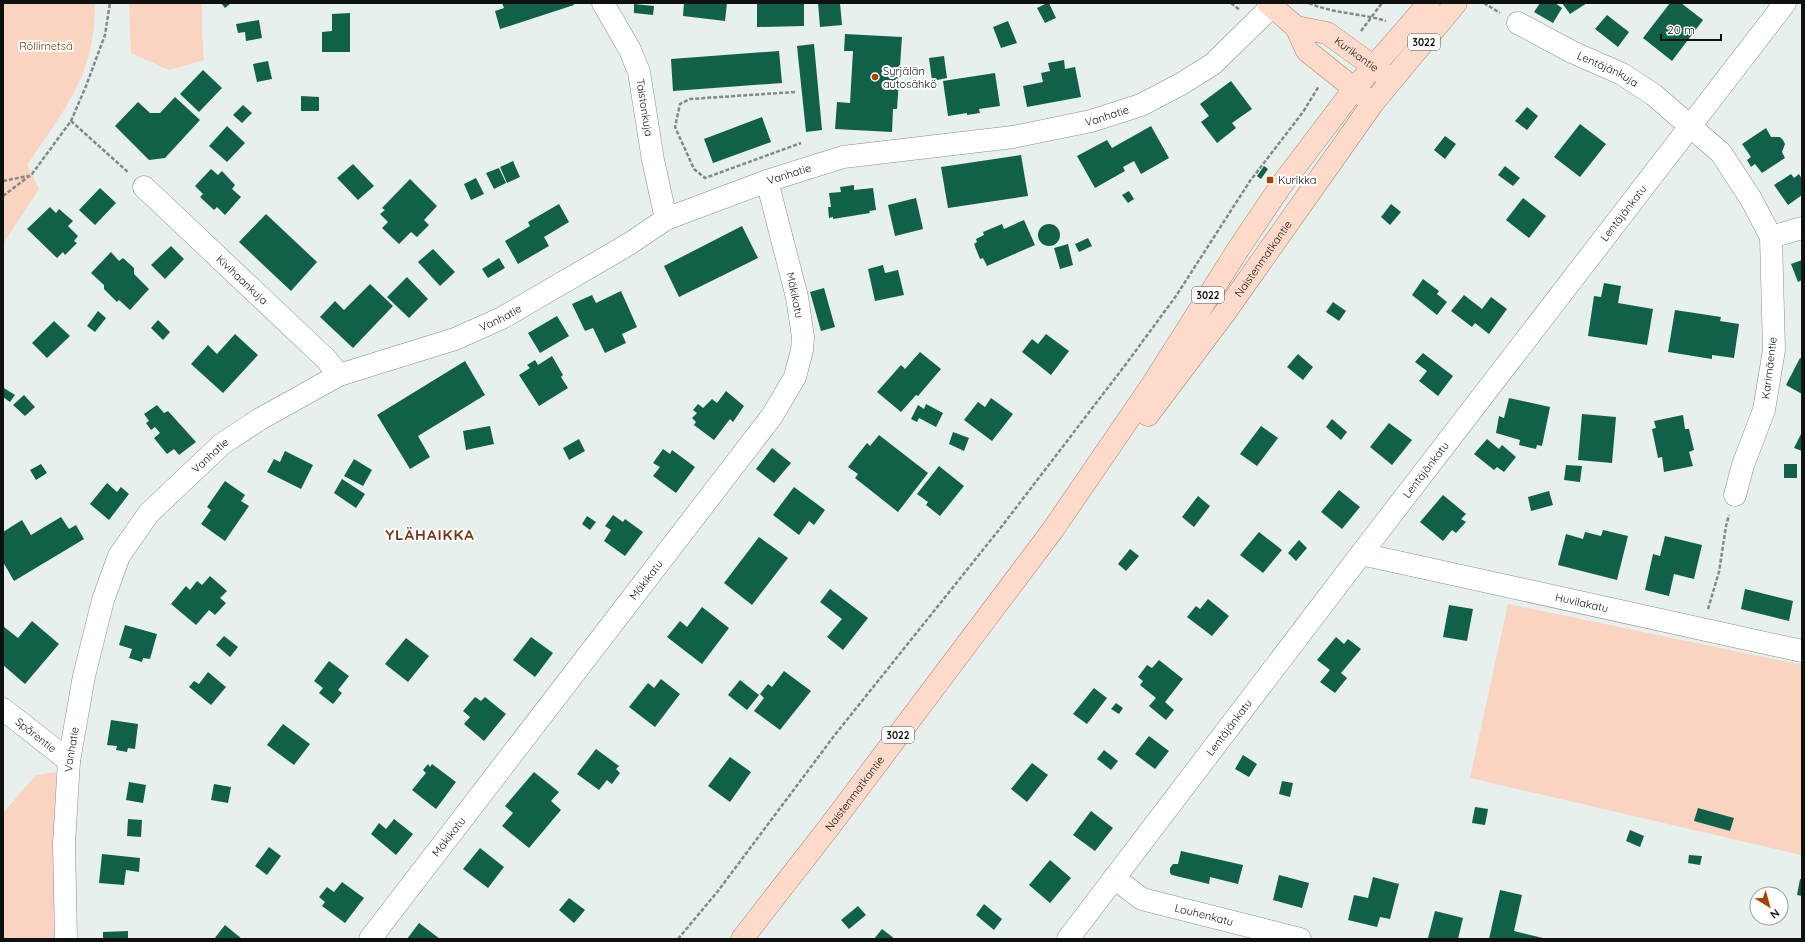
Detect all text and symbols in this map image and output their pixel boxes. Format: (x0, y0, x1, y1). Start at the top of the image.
scale bar (1661, 16, 1721, 42)
text: 20 m (1667, 22, 1695, 37)
street label: Kurikantie (1332, 34, 1382, 75)
road number: 3022 (1408, 34, 1440, 50)
park label: Röllimetsä (19, 39, 73, 53)
street label: Lentäjänkuja (1575, 48, 1641, 90)
place label: Syrjälän autosähkö (883, 64, 937, 91)
marker: Syrjälän autosähkö (870, 72, 880, 82)
street label: Taistonkuja (633, 78, 656, 137)
street label: Vanhatie (1084, 102, 1131, 129)
street label: Vanhatie (765, 161, 813, 188)
place label: Kurikka (1278, 173, 1316, 187)
marker: Kurikka (1265, 175, 1275, 185)
street label: Lentäjänkatu (1597, 182, 1649, 244)
street label: Naistenmatkantie (1231, 218, 1295, 300)
street label: Kivihaankuja (213, 252, 271, 307)
street label: Mäkikatu (783, 271, 807, 319)
road number: 3022 (1192, 287, 1224, 303)
street label: Vanhatie (477, 301, 524, 334)
street label: Karimäentie (1758, 336, 1780, 400)
street label: Vanhatie (189, 435, 231, 476)
street label: Lentäjänkatu (1400, 439, 1452, 501)
district label: YLÄHAIKKA (385, 525, 475, 544)
street label: Mäkikatu (626, 557, 666, 603)
street label: Huvilakatu (1554, 590, 1610, 615)
street label: Lentäjänkatu (1203, 696, 1255, 758)
street label: Spårentie (13, 715, 59, 755)
street label: Vanhatie (61, 726, 82, 772)
road number: 3022 (882, 727, 914, 743)
street label: Naistenmatkantie (822, 753, 887, 834)
street label: Mäkikatu (429, 814, 468, 859)
north arrow (1749, 886, 1789, 926)
street label: Louhenkatu (1173, 901, 1235, 929)
text: N (1768, 906, 1782, 922)

